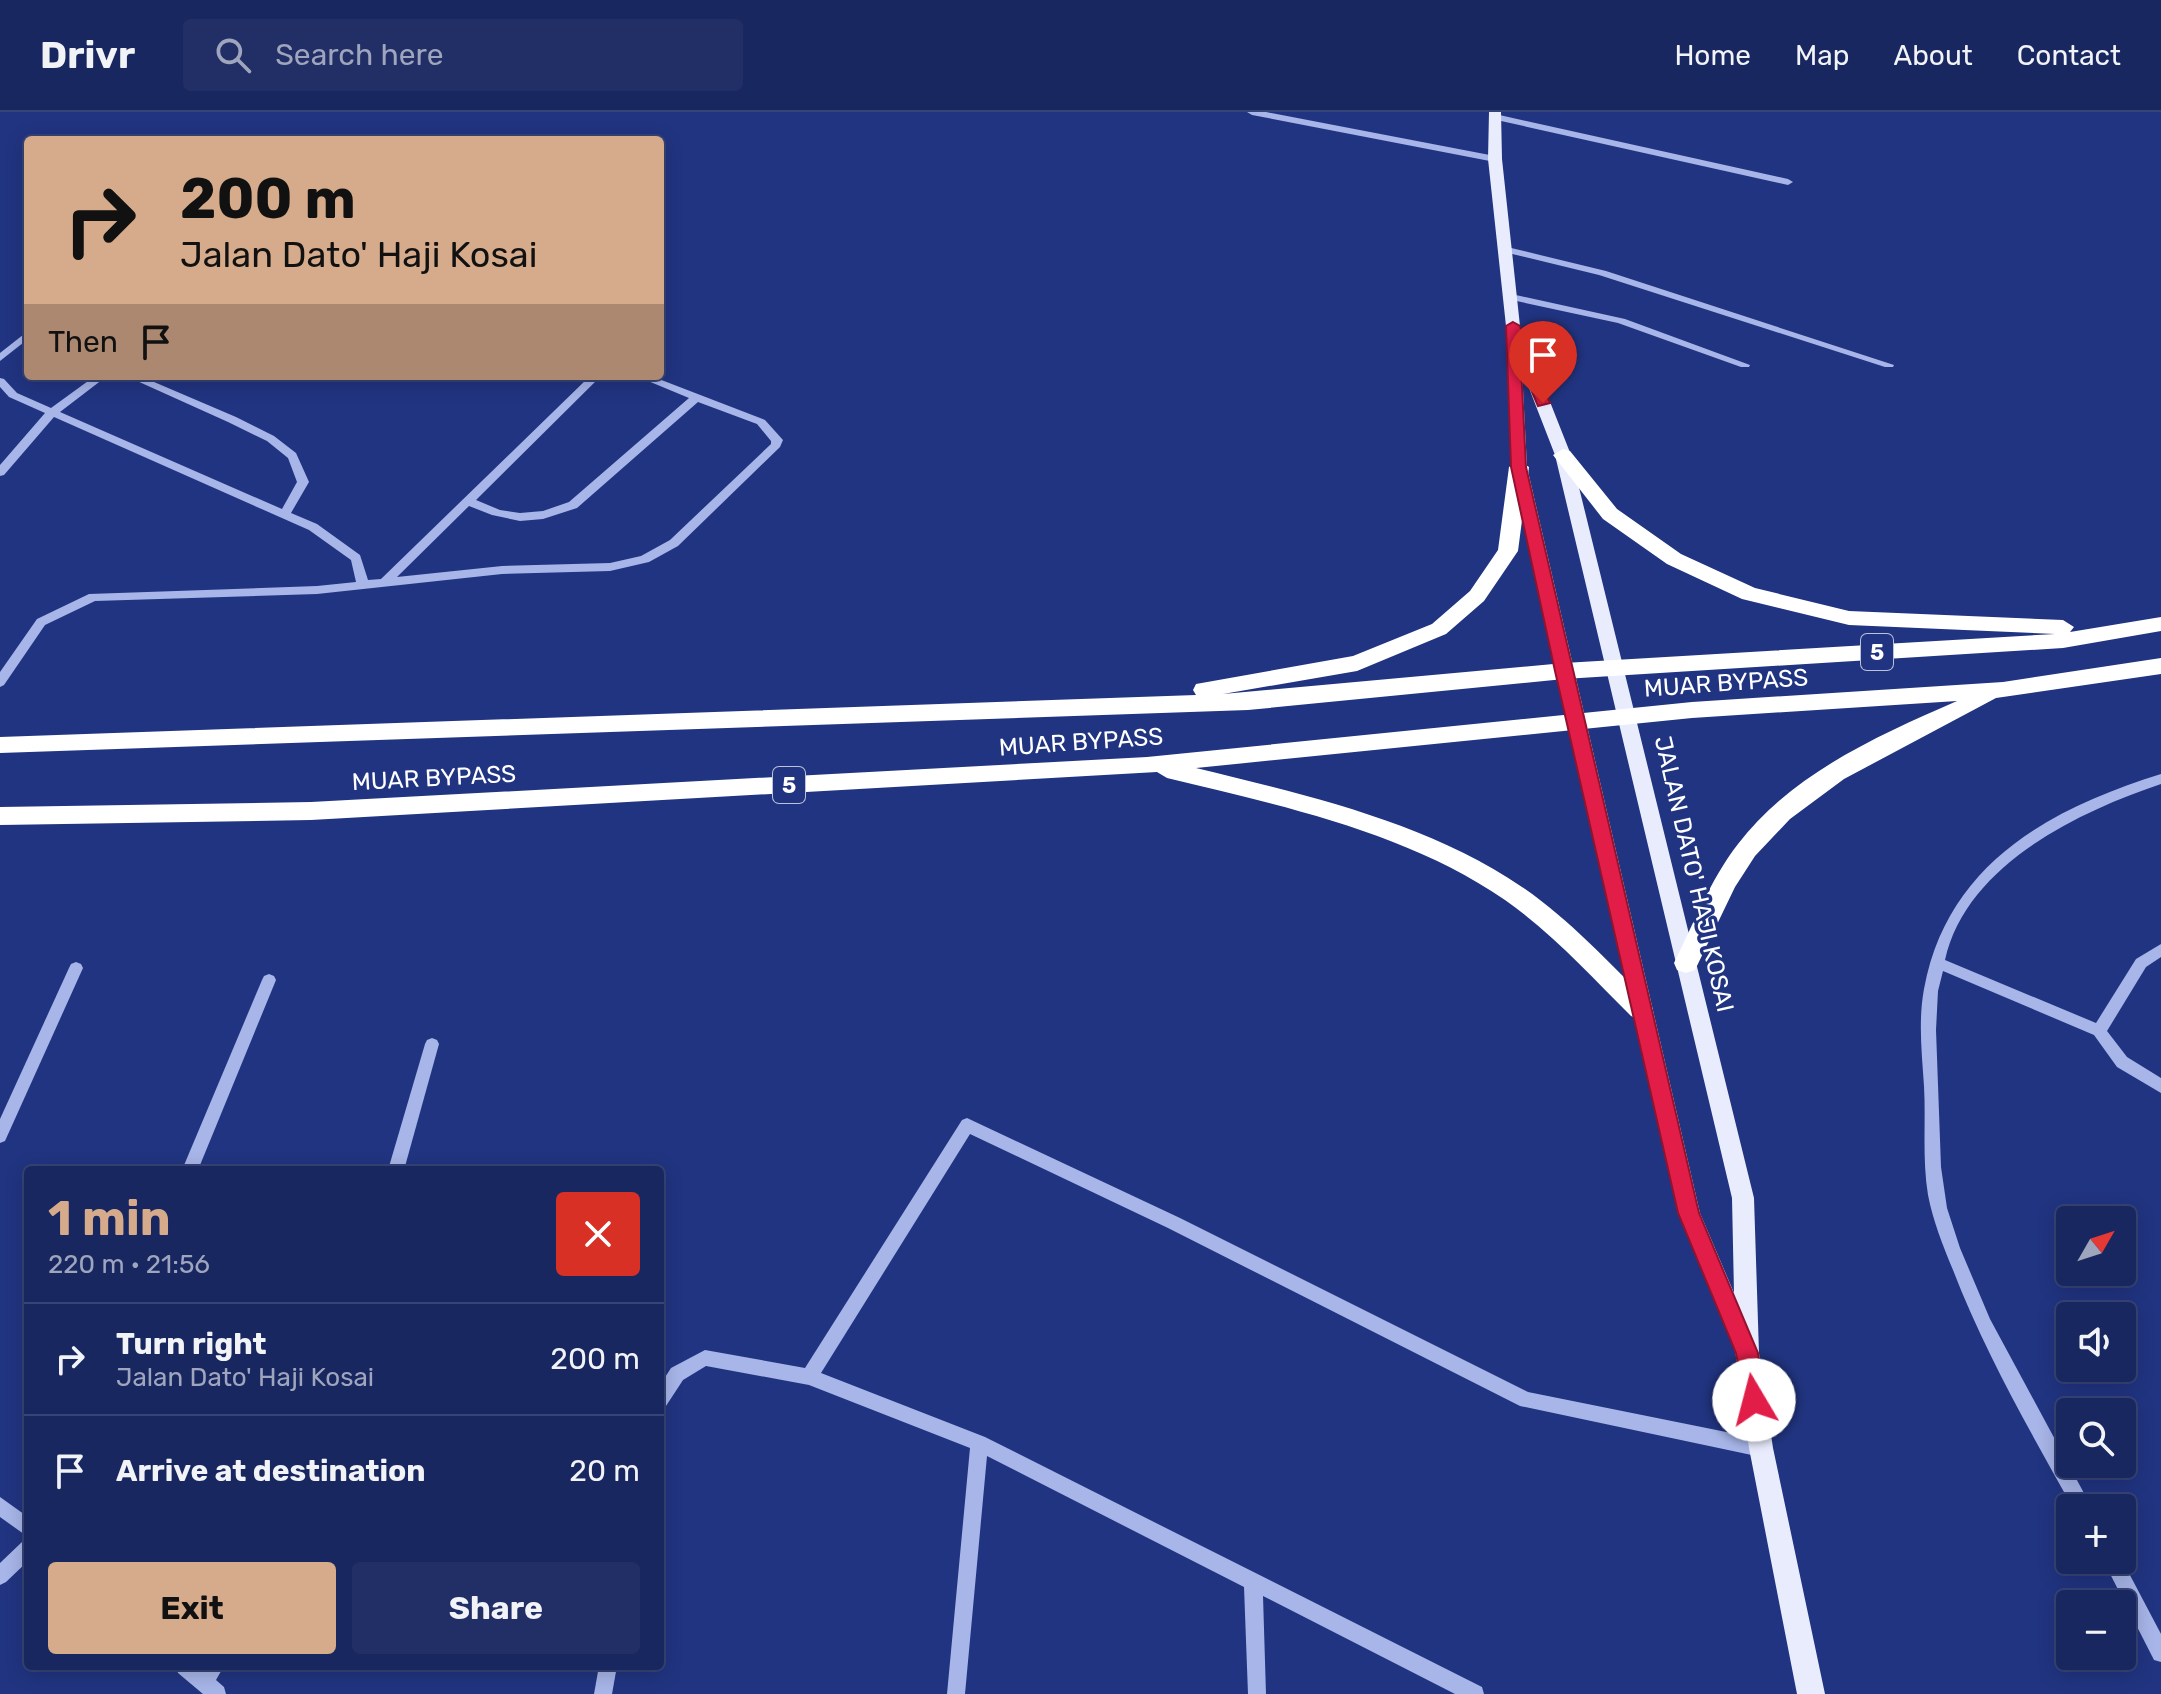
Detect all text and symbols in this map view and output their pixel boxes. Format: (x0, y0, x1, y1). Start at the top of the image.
search box (183, 19, 743, 91)
text: Drivr (40, 32, 135, 78)
icon: search (211, 33, 255, 77)
text: Search here (275, 37, 444, 73)
text: Home (1674, 39, 1751, 72)
text: Map (1795, 39, 1849, 72)
text: About (1893, 39, 1973, 72)
text: Contact (2017, 39, 2121, 72)
text: 200 m (180, 166, 356, 232)
icon: right (48, 168, 152, 272)
text: Jalan Dato' Haji Kosai (180, 233, 537, 276)
icon: arrive (134, 320, 178, 364)
pin (1509, 321, 1577, 403)
text: Then (48, 324, 118, 360)
icon: arrive (1521, 333, 1565, 377)
road number: 5 (1861, 634, 1893, 670)
street label: MUAR BYPASS (1643, 663, 1809, 703)
street label: MUAR BYPASS (998, 722, 1164, 762)
street label: JALAN DATO' HAJI KOSAI (1649, 733, 1739, 1015)
street label: MUAR BYPASS (351, 760, 517, 796)
road number: 5 (773, 767, 805, 803)
text: 1 min (48, 1190, 171, 1247)
button: close (556, 1192, 640, 1276)
north arrow (2056, 1206, 2136, 1286)
map controls (2056, 1206, 2136, 1670)
text: 220 m · 21:56 (48, 1249, 210, 1280)
button: sound (2056, 1302, 2136, 1382)
text: Turn right (116, 1326, 267, 1362)
icon: right (48, 1337, 92, 1381)
text: 200 m (550, 1341, 640, 1377)
position arrow (1712, 1358, 1796, 1442)
text: Jalan Dato' Haji Kosai (116, 1362, 374, 1393)
button: search (2056, 1398, 2136, 1478)
icon: arrive (48, 1449, 92, 1493)
text: Arrive at destination (116, 1453, 426, 1489)
text: 20 m (569, 1453, 640, 1489)
button: + (2056, 1494, 2136, 1574)
button: Exit (48, 1562, 336, 1654)
button: Share (352, 1562, 640, 1654)
button: − (2056, 1590, 2136, 1670)

